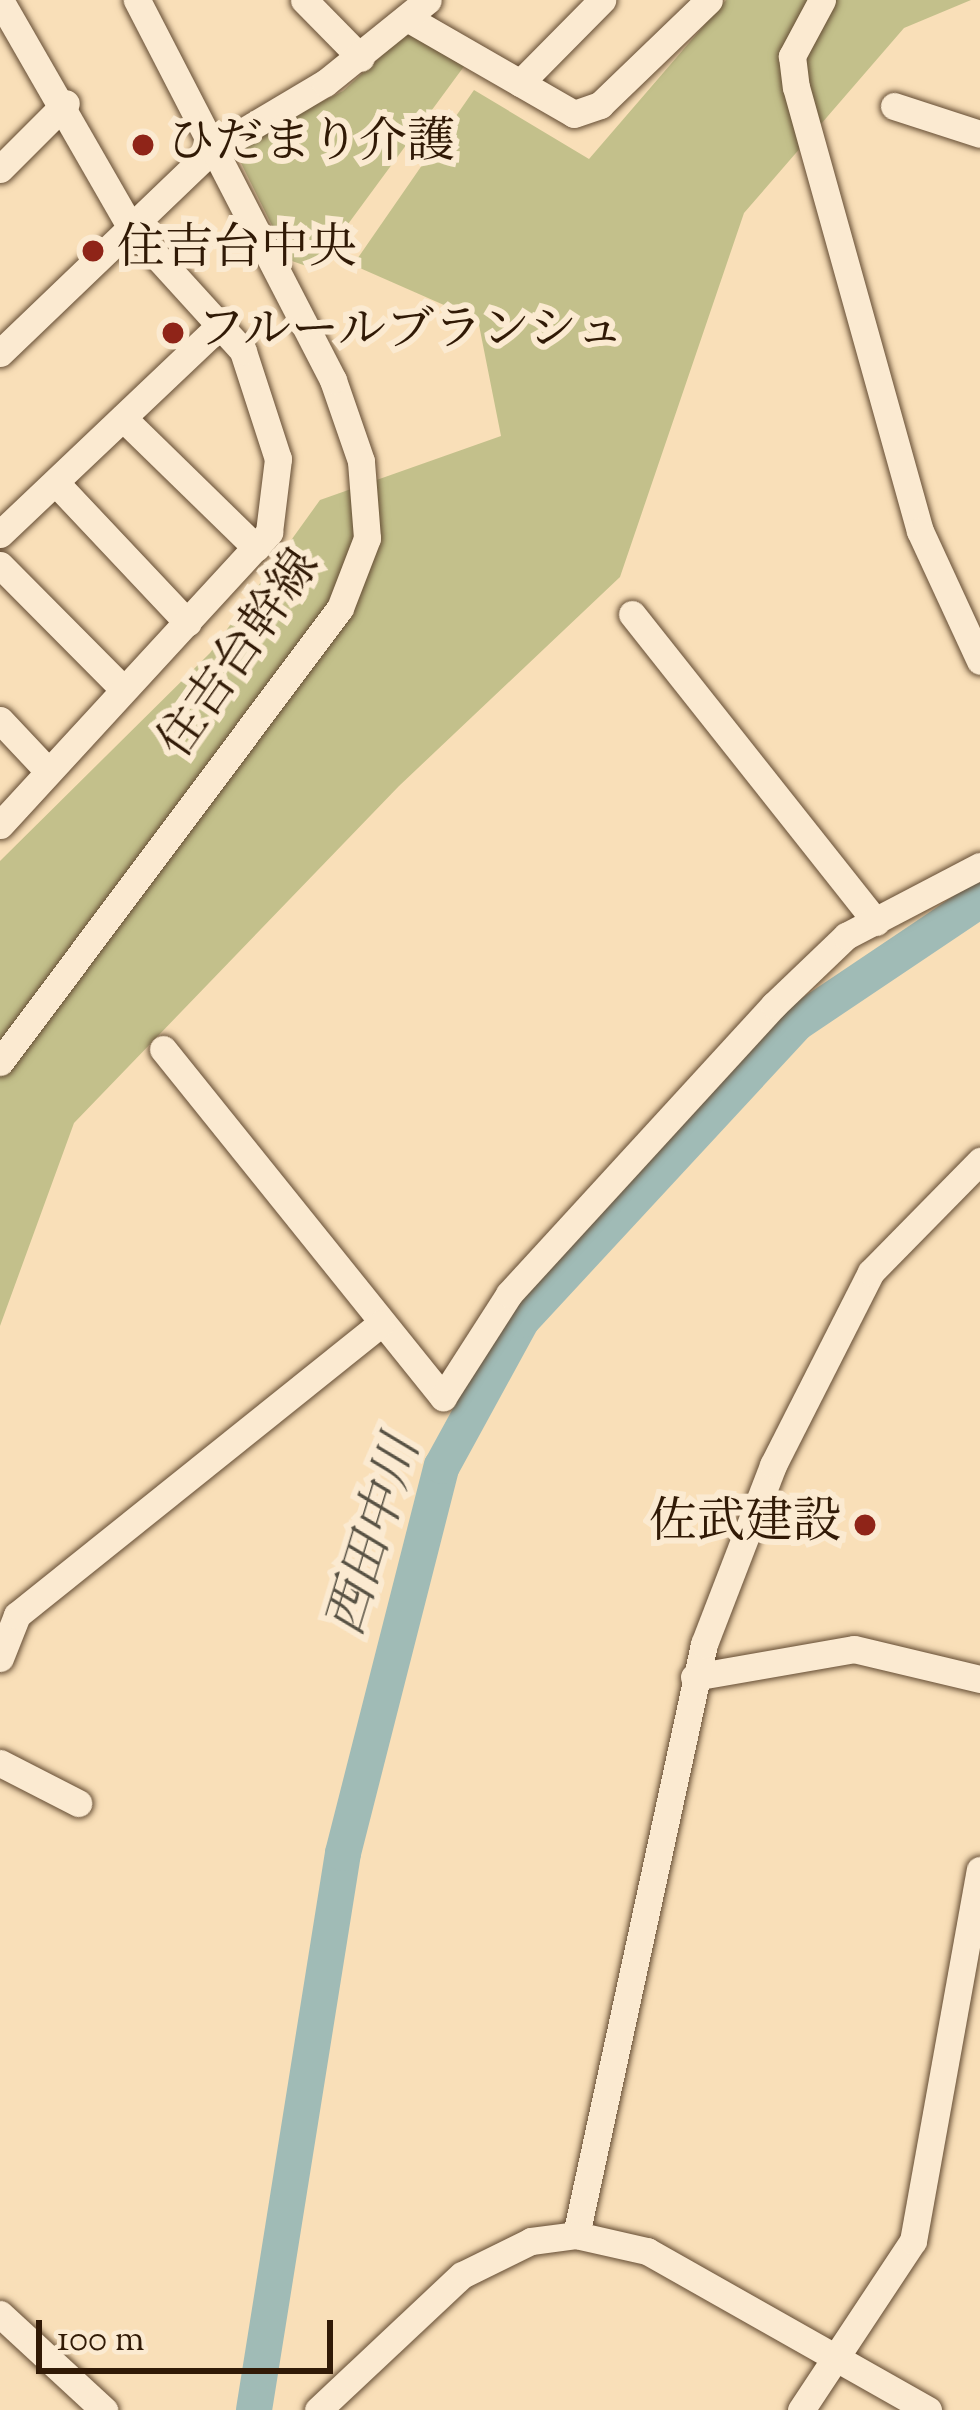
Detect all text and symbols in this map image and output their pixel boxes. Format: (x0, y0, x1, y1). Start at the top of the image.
place label: ひだまり介護 (167, 116, 455, 174)
marker: ひだまり介護 (130, 132, 156, 158)
place label: 住吉台中央 (117, 222, 357, 280)
marker: 住吉台中央 (80, 238, 106, 264)
place label: フルールブランシュ (197, 304, 629, 362)
marker: フルールブランシュ (160, 320, 186, 346)
street label: 住吉台幹線 (149, 540, 333, 770)
water label: 西田中川 (318, 1431, 436, 1643)
place label: 佐武建設 (649, 1496, 841, 1554)
marker: 佐武建設 (852, 1512, 878, 1538)
scale bar (42, 2296, 339, 2370)
text: 100 m (57, 2315, 144, 2367)

